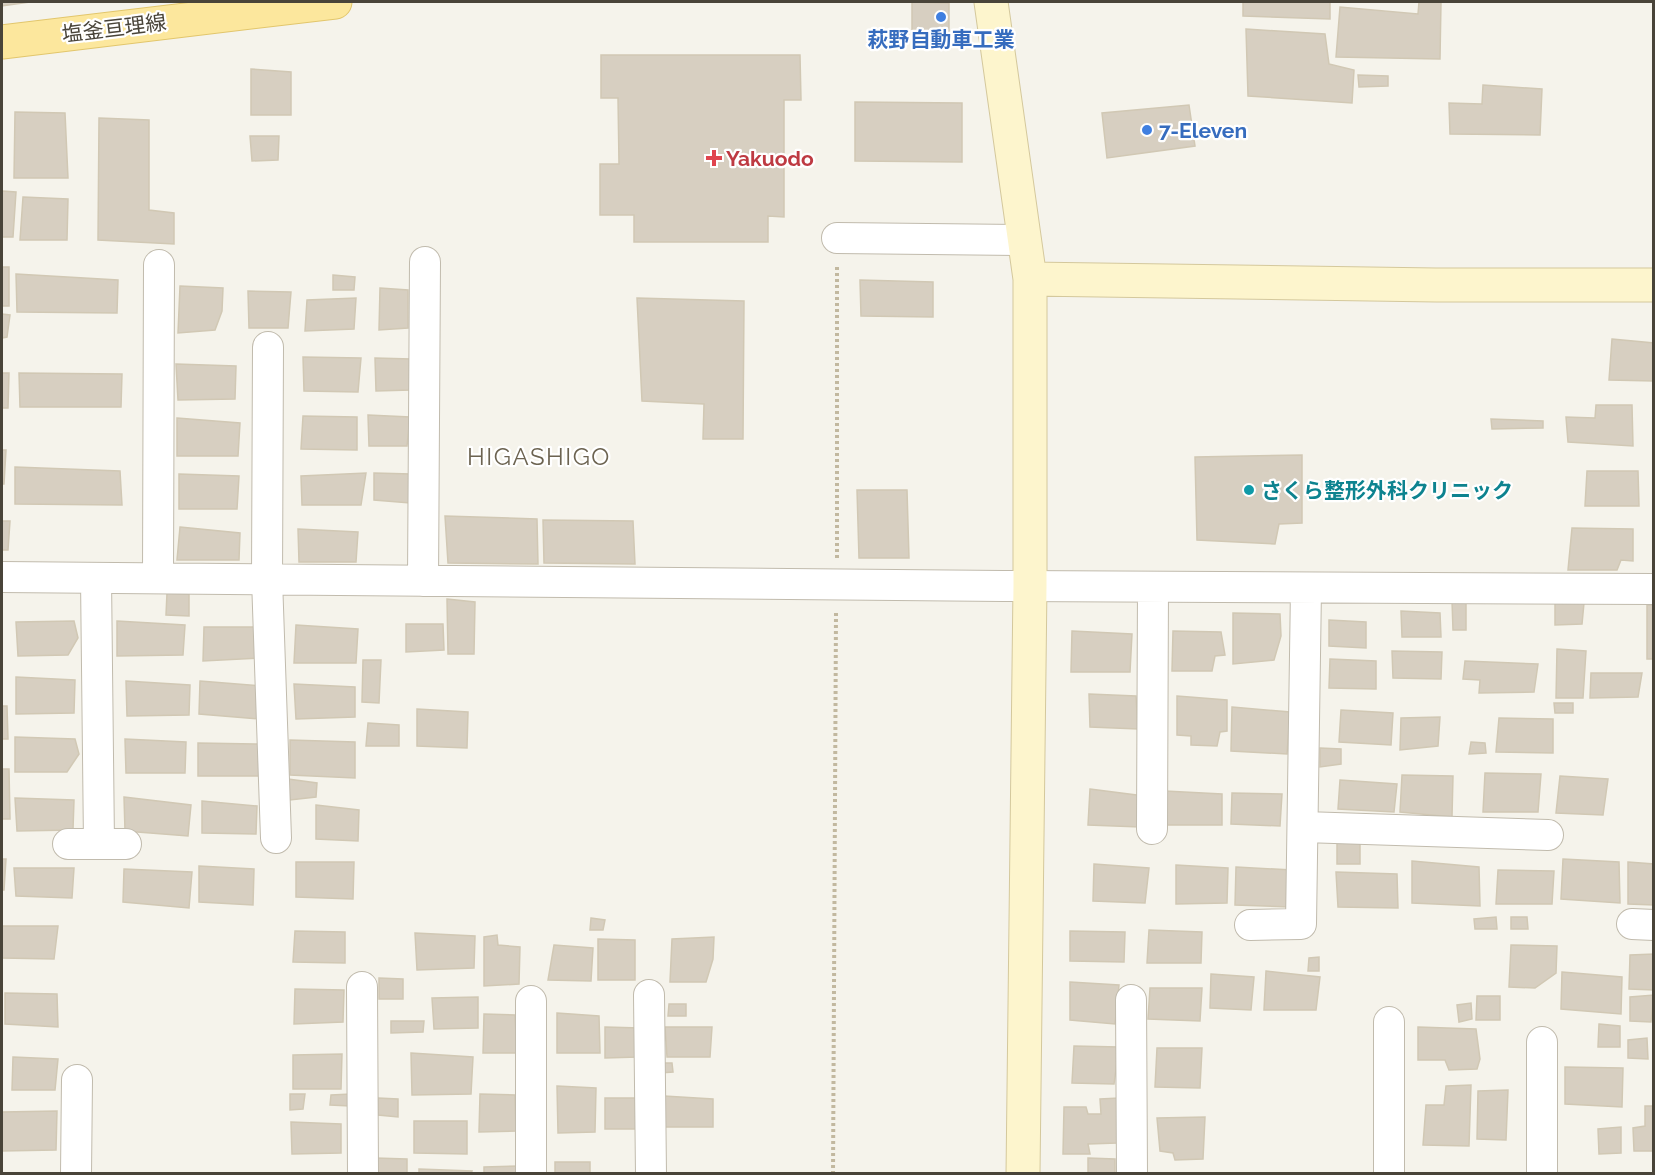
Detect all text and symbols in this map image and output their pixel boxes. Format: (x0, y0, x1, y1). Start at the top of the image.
street label: 塩釜亘理線 (60, 9, 168, 47)
marker: 萩野自動車工業 (934, 10, 948, 24)
place label: 萩野自動車工業 (868, 27, 1015, 52)
place label: 7-Eleven (1159, 118, 1247, 143)
marker: 7-Eleven (1140, 123, 1154, 137)
place label: Yakuodo (726, 146, 814, 171)
marker: Yakuodo (707, 151, 721, 165)
district label: HIGASHIGO (467, 442, 611, 471)
place label: さくら整形外科クリニック (1261, 478, 1513, 503)
marker: さくら整形外科クリニック (1242, 483, 1256, 497)

